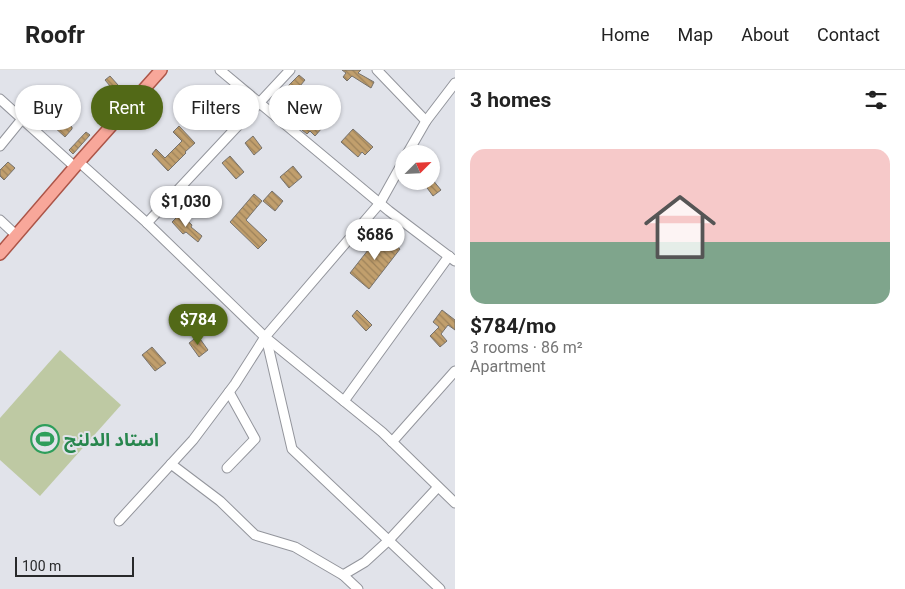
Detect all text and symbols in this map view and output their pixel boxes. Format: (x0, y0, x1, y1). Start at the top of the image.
text: Roofr (25, 21, 85, 49)
text: Home (601, 24, 650, 45)
text: Map (678, 24, 713, 45)
text: About (741, 24, 789, 45)
text: Contact (817, 24, 880, 45)
chip: Buy (15, 85, 81, 130)
chip: Rent (91, 85, 163, 130)
chip: Filters (173, 85, 259, 130)
chip: New (269, 85, 341, 130)
icon: filters (862, 86, 890, 114)
text: 3 homes (470, 88, 551, 112)
north arrow (395, 145, 440, 190)
map controls (395, 145, 440, 190)
icon: home (635, 182, 725, 272)
pin: $1,030 (145, 186, 227, 228)
text: $1,030 (161, 192, 211, 211)
pin: $686 (345, 218, 405, 261)
text: $686 (357, 225, 393, 244)
pin: $784 (168, 304, 228, 346)
text: $784 (180, 310, 216, 329)
text: $784/mo (470, 314, 556, 338)
text: 3 rooms · 86 m² (470, 338, 583, 357)
text: Apartment (470, 357, 546, 376)
sports icon: استاد الدلنج (30, 424, 60, 454)
place label: استاد الدلنج (64, 429, 159, 453)
scale bar (15, 554, 134, 577)
text: 100 m (22, 558, 61, 574)

